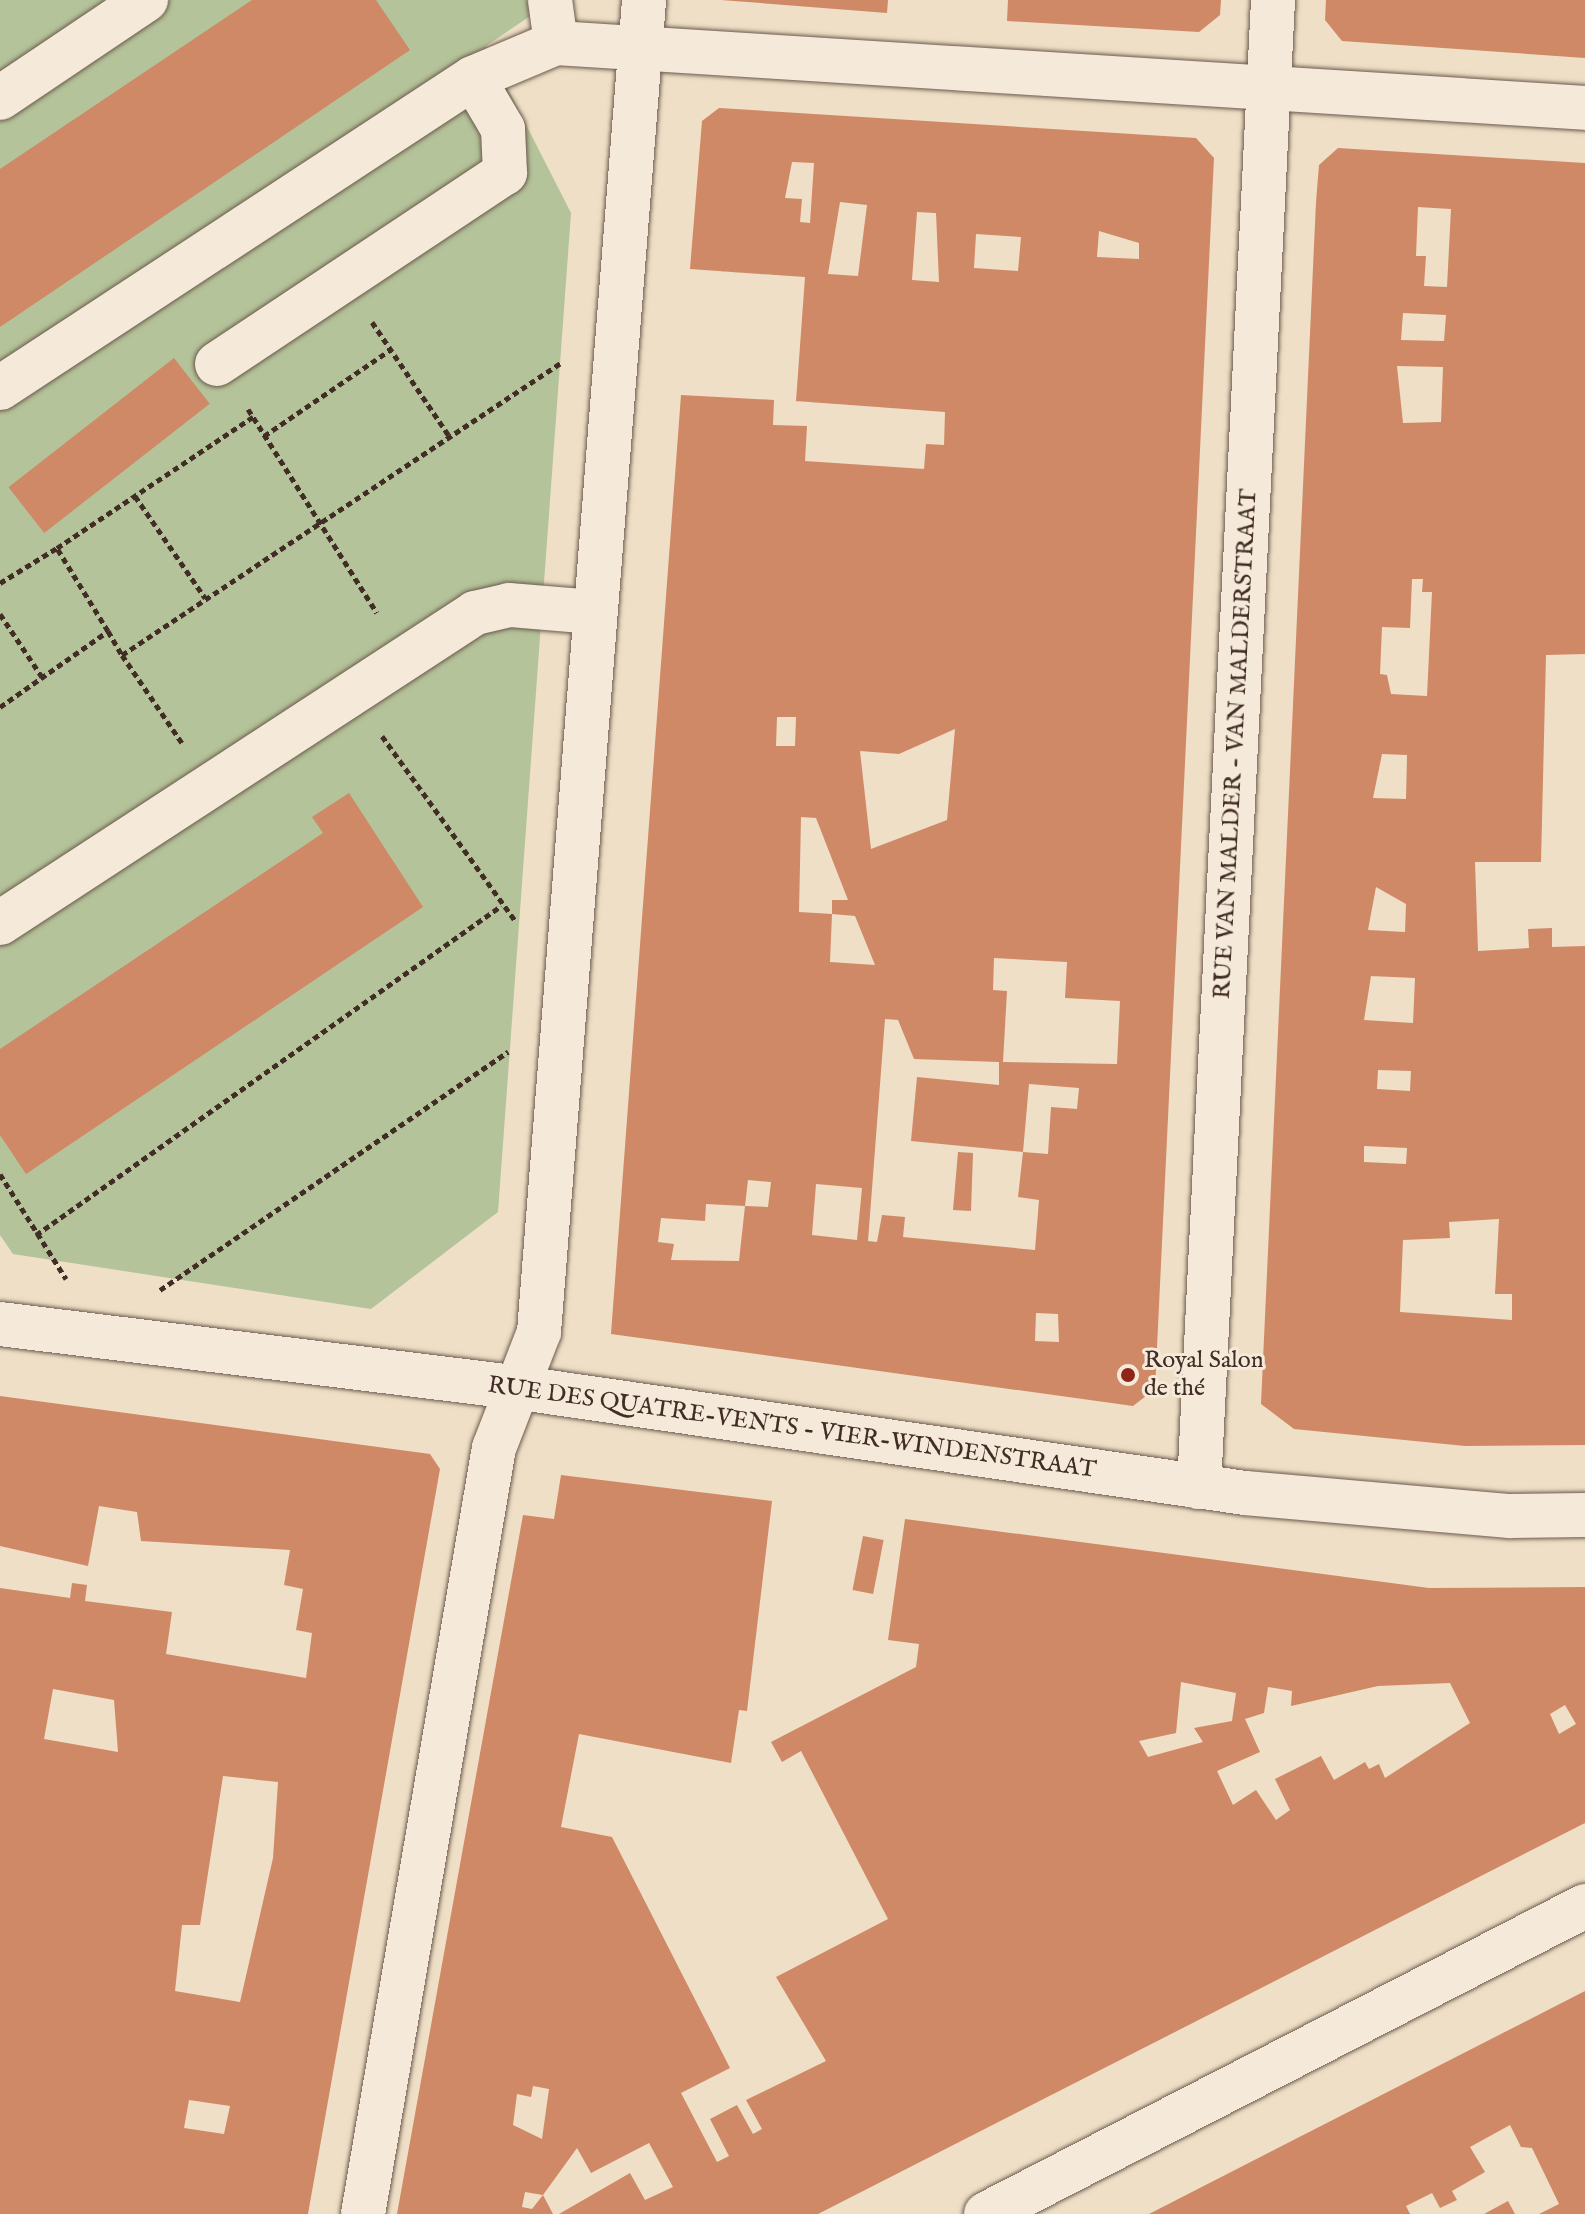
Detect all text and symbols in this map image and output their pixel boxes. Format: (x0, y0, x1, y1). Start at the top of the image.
street label: RUE VAN MALDER - VAN MALDERSTRAAT (1208, 488, 1264, 1000)
place label: Royal Salon de thé (1144, 1347, 1263, 1403)
marker: Royal Salon de thé (1119, 1366, 1137, 1384)
street label: RUE DES QUATRE-VENTS - VIER-WINDENSTRAAT (486, 1371, 1098, 1485)

